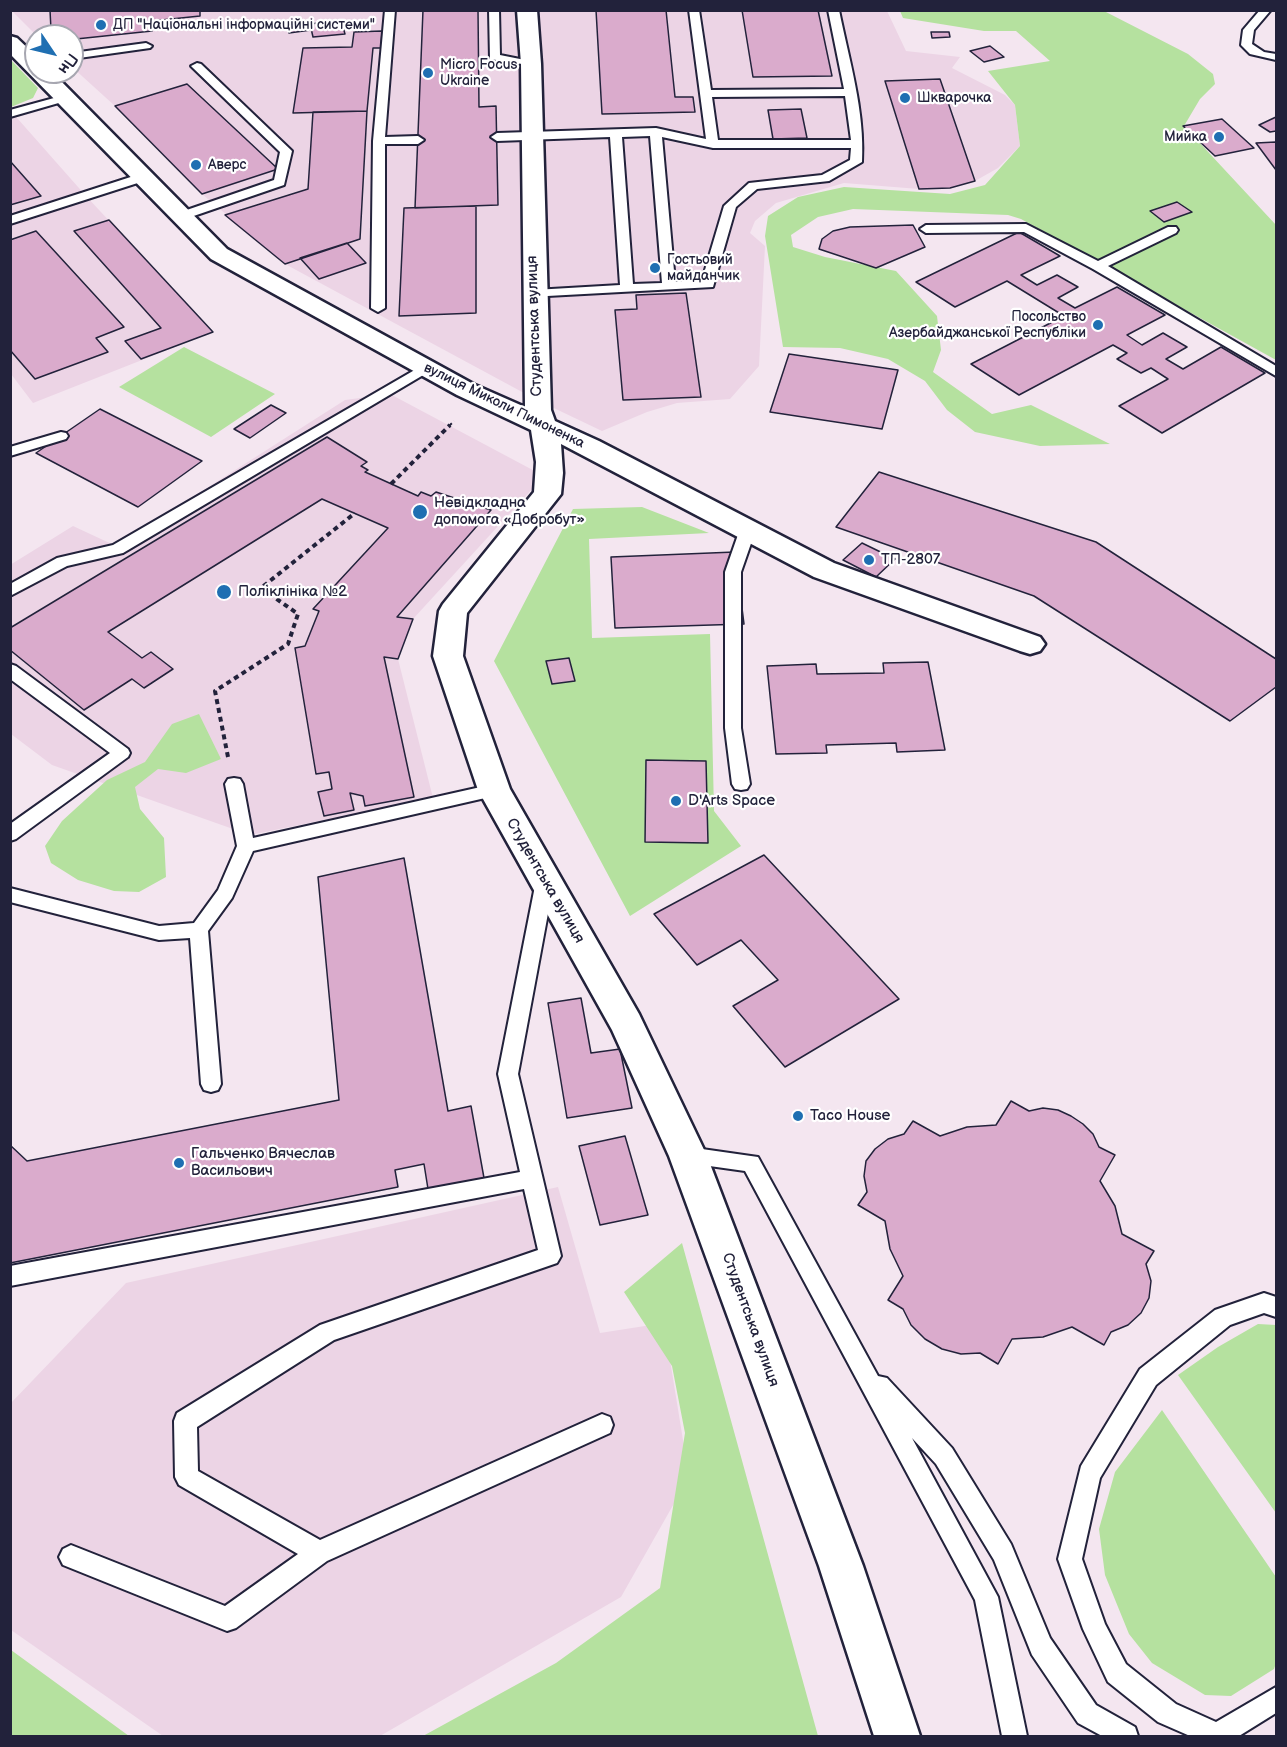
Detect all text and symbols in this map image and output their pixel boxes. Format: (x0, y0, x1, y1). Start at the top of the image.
place label: ДП "Національні інформаційні системи" (113, 17, 375, 33)
marker: ДП "Національні інформаційні системи" (94, 18, 108, 32)
north arrow (24, 24, 84, 84)
text: Пн (54, 49, 81, 78)
place label: Micro Focus Ukraine (440, 57, 517, 90)
marker: Micro Focus Ukraine (421, 66, 435, 80)
place label: Шкварочка (917, 90, 992, 106)
marker: Шкварочка (898, 91, 912, 105)
place label: Мийка (1164, 129, 1207, 145)
marker: Мийка (1212, 130, 1226, 144)
place label: Аверс (208, 157, 246, 173)
marker: Аверс (189, 158, 203, 172)
place label: Гостьовий майданчик (667, 252, 740, 284)
street label: Студентська вулиця (524, 255, 546, 397)
marker: Гостьовий майданчик (648, 261, 662, 275)
place label: Посольство Азербайджанської Республіки (889, 309, 1086, 342)
marker: Посольство Азербайджанської Республіки (1091, 318, 1105, 332)
street label: вулиця Миколи Пимоненка (421, 360, 587, 452)
place label: Невідкладна допомога «Добробут» (434, 494, 585, 529)
marker: Невідкладна допомога «Добробут» (411, 503, 429, 521)
place label: ТП-2807 (881, 551, 940, 569)
marker: ТП-2807 (862, 553, 876, 567)
marker: Поліклініка №2 (215, 583, 233, 601)
place label: Поліклініка №2 (238, 583, 347, 601)
place label: D'Arts Space (688, 792, 775, 810)
marker: D'Arts Space (669, 794, 683, 808)
street label: Студентська вулиця (502, 815, 588, 947)
place label: Taco House (810, 1107, 890, 1125)
marker: Taco House (791, 1109, 805, 1123)
place label: Гальченко Вячеслав Васильович (191, 1145, 335, 1180)
marker: Гальченко Вячеслав Васильович (172, 1156, 186, 1170)
street label: Студентська вулиця (717, 1251, 783, 1389)

